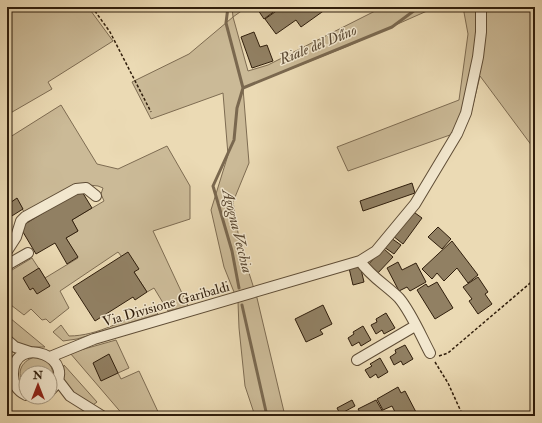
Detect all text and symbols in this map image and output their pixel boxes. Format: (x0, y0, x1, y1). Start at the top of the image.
water label: Riale del Dűno (276, 21, 359, 70)
water label: Agogna Vecchia (217, 185, 257, 275)
street label: Via Divisione Garibaldi (100, 278, 232, 330)
north arrow (18, 365, 58, 405)
text: N (32, 369, 44, 382)

